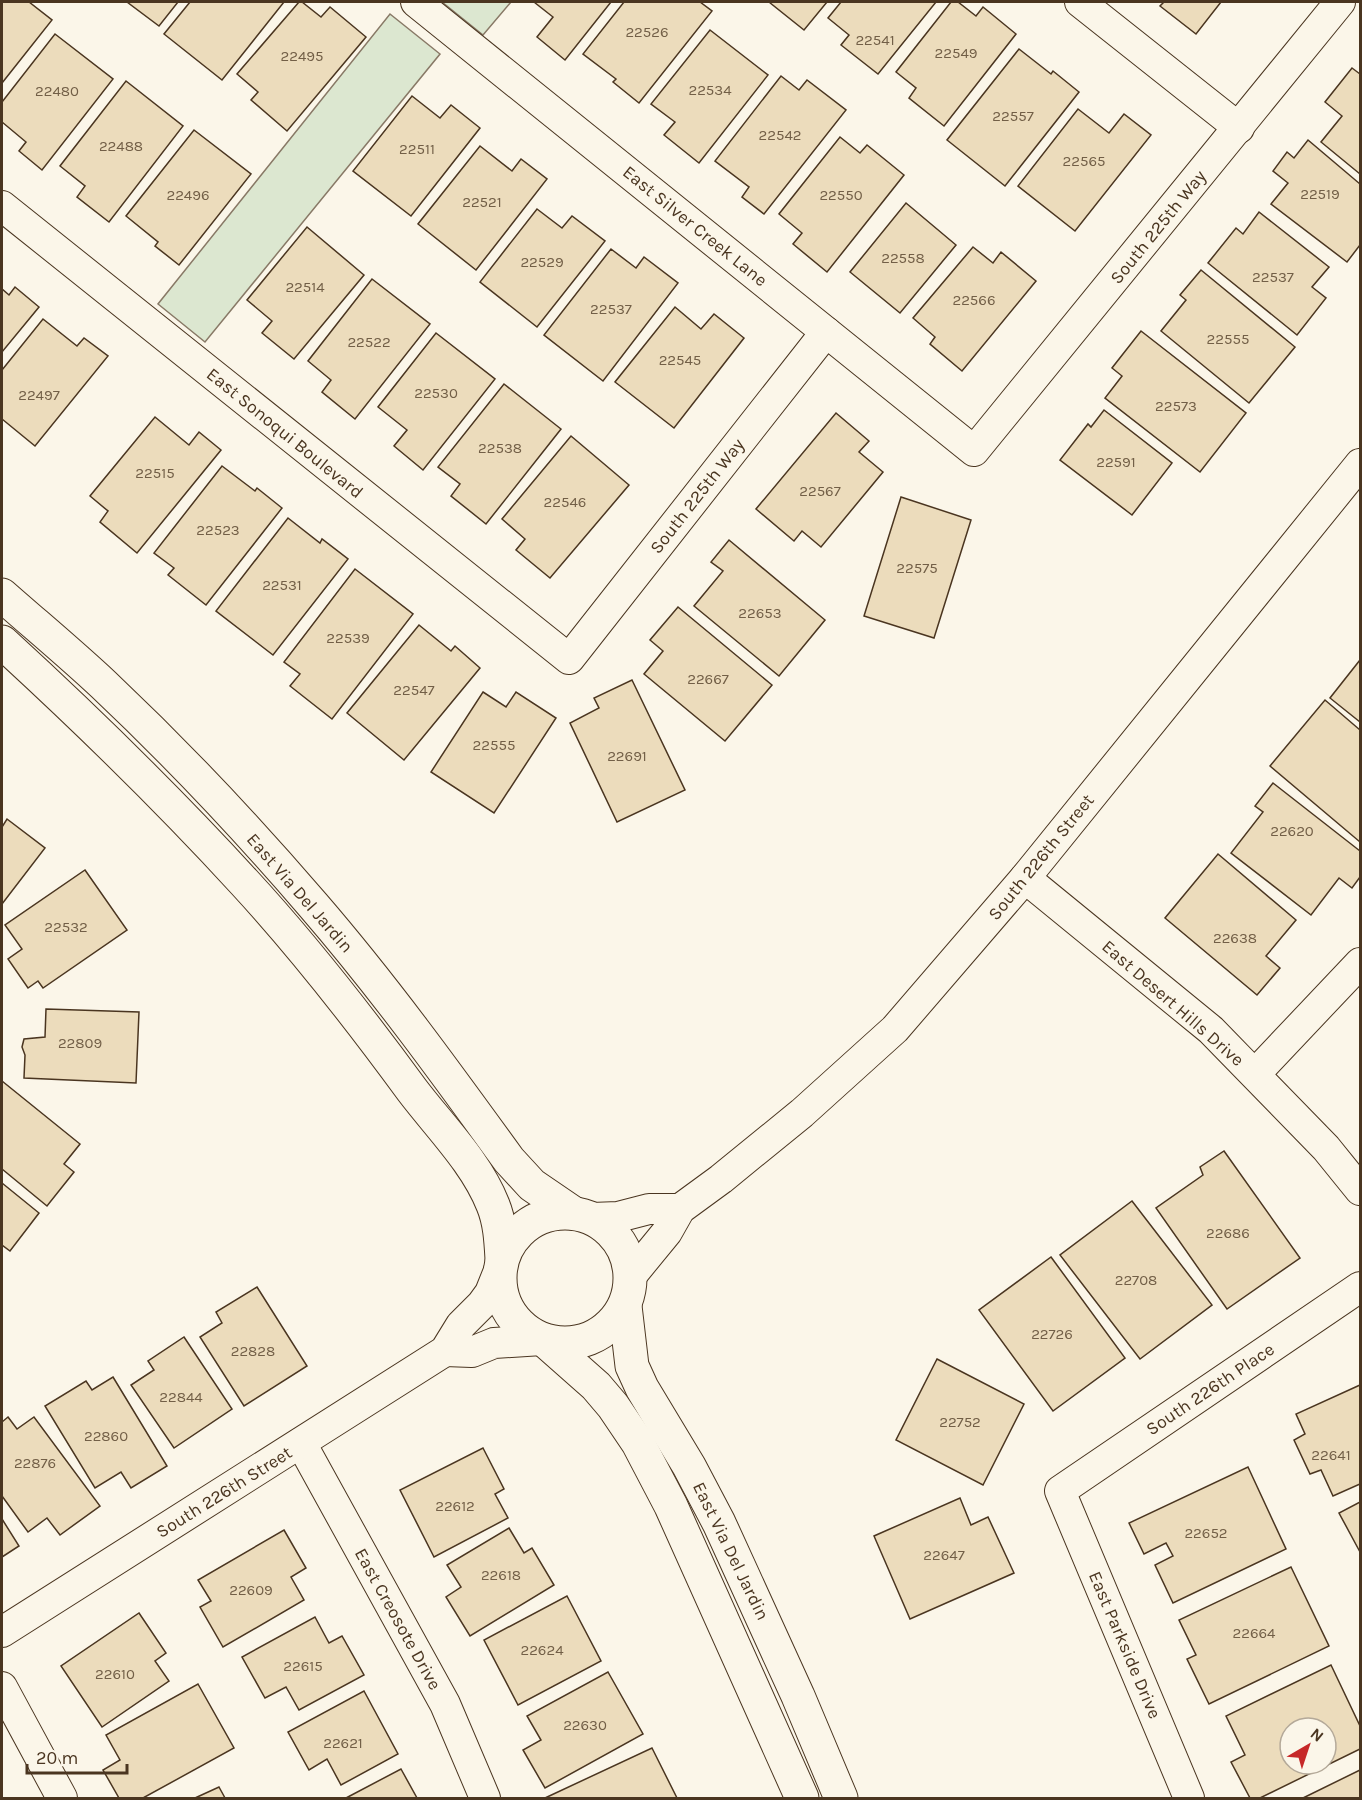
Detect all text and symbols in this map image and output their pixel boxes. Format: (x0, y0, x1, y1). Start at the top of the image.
house number: 22526 (625, 23, 669, 41)
house number: 22541 (855, 31, 895, 49)
house number: 22549 (935, 44, 977, 62)
house number: 22495 (281, 47, 323, 65)
house number: 22534 (688, 81, 732, 99)
house number: 22480 (35, 82, 79, 100)
house number: 22557 (992, 107, 1034, 125)
house number: 22542 (759, 126, 801, 144)
house number: 22488 (99, 137, 143, 155)
house number: 22511 (399, 140, 435, 158)
house number: 22565 (1063, 152, 1105, 170)
street label: East Silver Creek Lane (618, 161, 772, 291)
street label: South 225th Way (1105, 165, 1211, 288)
house number: 22519 (1300, 185, 1340, 203)
house number: 22496 (166, 186, 210, 204)
house number: 22550 (819, 186, 863, 204)
house number: 22521 (462, 193, 502, 211)
house number: 22558 (881, 249, 925, 267)
house number: 22529 (520, 253, 564, 271)
house number: 22537 (1252, 268, 1294, 286)
house number: 22514 (285, 278, 325, 296)
house number: 22566 (952, 291, 996, 309)
house number: 22537 (590, 300, 632, 318)
house number: 22555 (1207, 330, 1249, 348)
house number: 22522 (347, 333, 391, 351)
house number: 22545 (659, 351, 701, 369)
street label: East Sonoqui Boulevard (202, 363, 368, 503)
house number: 22530 (414, 384, 458, 402)
house number: 22497 (18, 386, 60, 404)
house number: 22573 (1155, 397, 1197, 415)
street label: South 225th Way (645, 433, 749, 558)
house number: 22538 (478, 439, 522, 457)
house number: 22591 (1096, 453, 1136, 471)
house number: 22515 (135, 464, 175, 482)
house number: 22567 (799, 482, 841, 500)
house number: 22546 (544, 493, 586, 511)
house number: 22523 (196, 521, 240, 539)
house number: 22575 (896, 559, 938, 577)
house number: 22531 (262, 576, 302, 594)
house number: 22653 (738, 604, 782, 622)
house number: 22539 (326, 629, 370, 647)
house number: 22667 (687, 670, 729, 688)
house number: 22547 (393, 681, 435, 699)
house number: 22555 (473, 736, 515, 754)
house number: 22691 (607, 747, 647, 765)
street label: South 226th Street (983, 789, 1099, 925)
house number: 22620 (1270, 822, 1314, 840)
street label: East Via Del Jardin (242, 829, 358, 957)
house number: 22532 (44, 918, 88, 936)
house number: 22638 (1213, 929, 1257, 947)
street label: East Desert Hills Drive (1097, 935, 1249, 1071)
house number: 22809 (58, 1034, 102, 1052)
house number: 22686 (1206, 1224, 1250, 1242)
house number: 22708 (1115, 1271, 1157, 1289)
house number: 22726 (1031, 1325, 1073, 1343)
street label: South 226th Place (1142, 1338, 1278, 1440)
house number: 22828 (231, 1342, 275, 1360)
house number: 22844 (159, 1388, 203, 1406)
house number: 22752 (939, 1413, 981, 1431)
house number: 22860 (84, 1427, 128, 1445)
street label: South 226th Street (152, 1441, 296, 1543)
house number: 22641 (1311, 1446, 1351, 1464)
house number: 22876 (14, 1454, 56, 1472)
street label: East Via Del Jardin (688, 1478, 774, 1624)
house number: 22612 (435, 1497, 475, 1515)
house number: 22652 (1184, 1524, 1228, 1542)
street label: East Creosote Drive (350, 1544, 446, 1694)
house number: 22647 (923, 1546, 965, 1564)
house number: 22618 (481, 1566, 521, 1584)
street label: East Parkside Drive (1084, 1568, 1166, 1722)
house number: 22609 (229, 1581, 273, 1599)
house number: 22664 (1233, 1624, 1276, 1642)
house number: 22624 (520, 1641, 564, 1659)
house number: 22615 (283, 1657, 323, 1675)
house number: 22610 (95, 1665, 135, 1683)
house number: 22630 (563, 1716, 607, 1734)
north arrow (1278, 1716, 1338, 1776)
text: N (1307, 1724, 1328, 1746)
house number: 22621 (323, 1734, 363, 1752)
scale bar (27, 1737, 128, 1775)
text: 20 m (36, 1747, 78, 1769)

